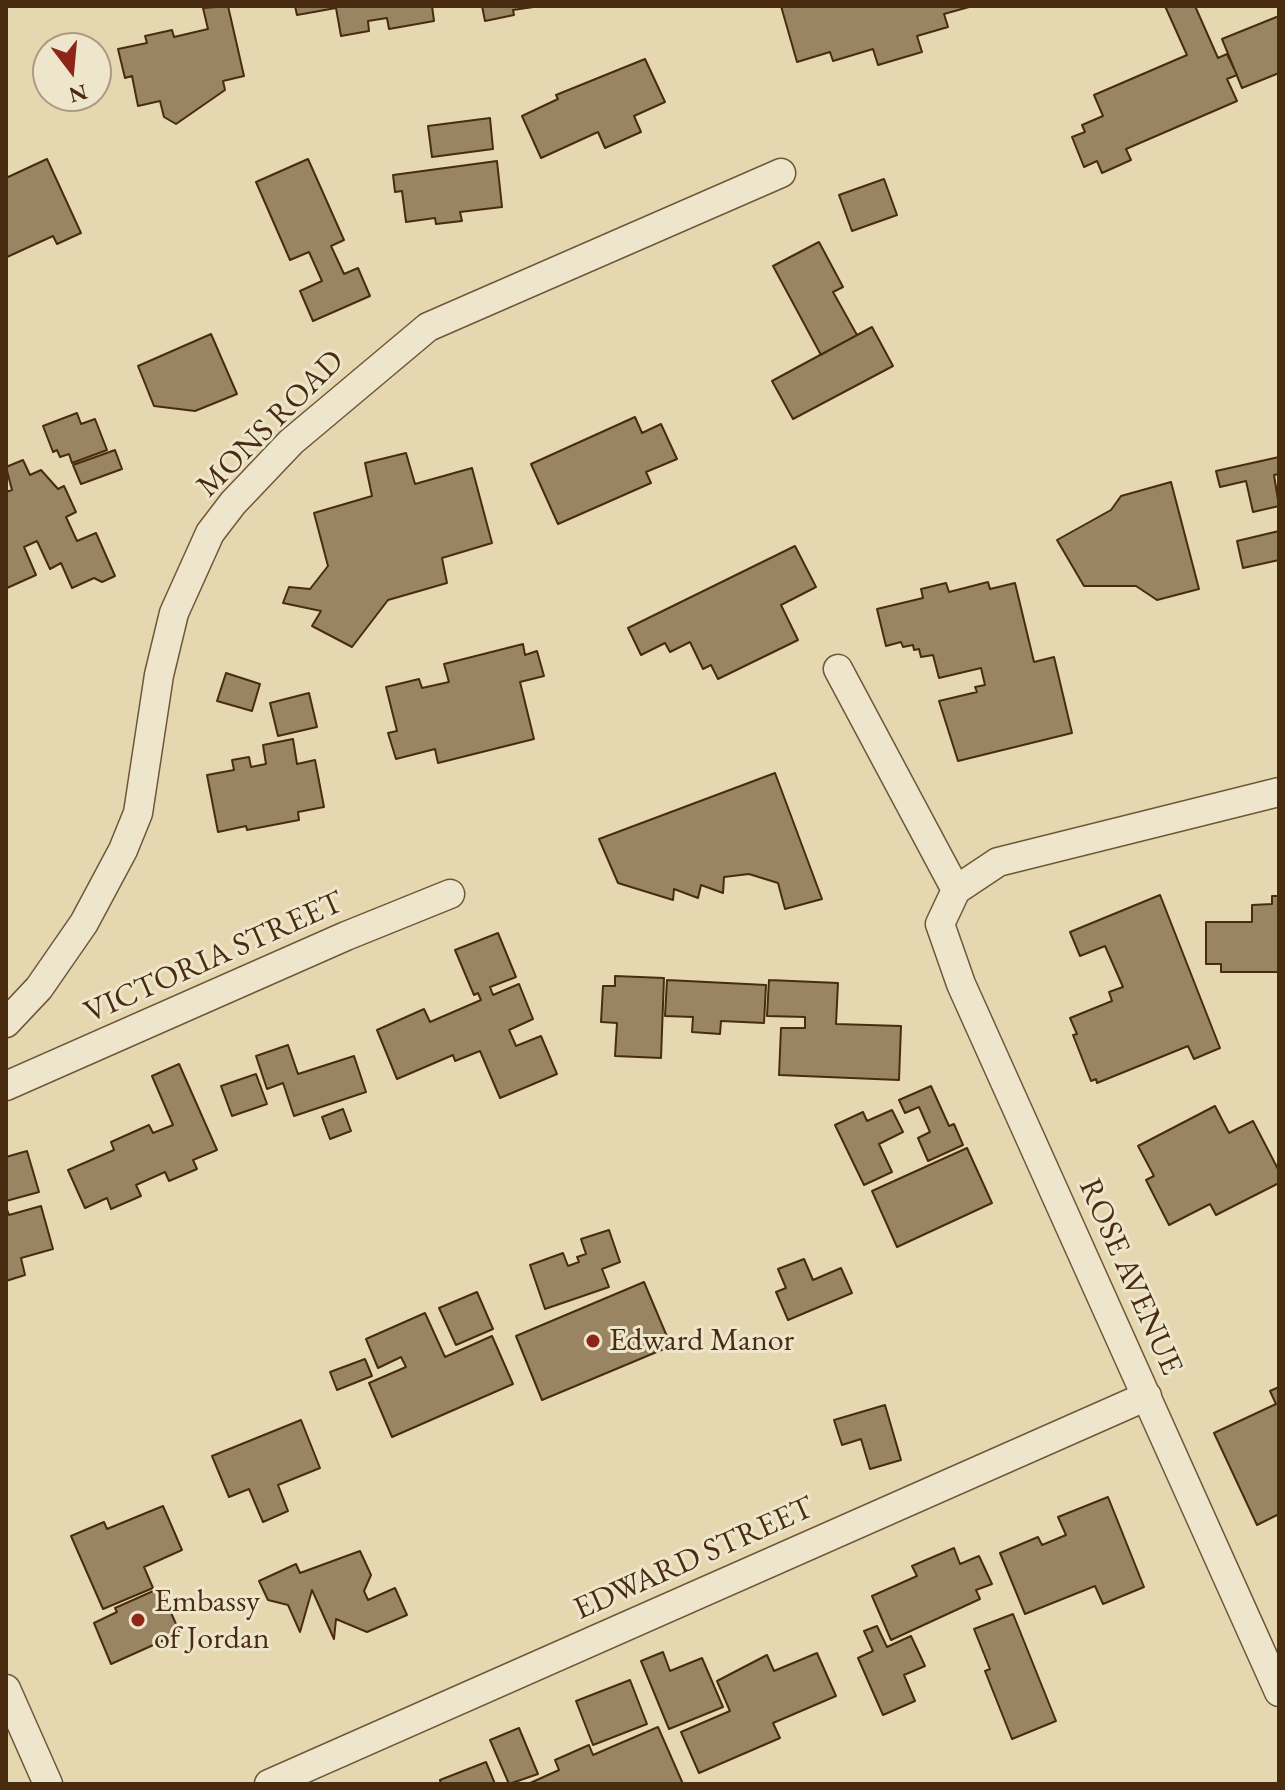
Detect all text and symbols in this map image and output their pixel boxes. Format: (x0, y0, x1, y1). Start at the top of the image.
north arrow (32, 32, 112, 112)
text: N (66, 77, 91, 110)
street label: MONS ROAD (189, 342, 353, 506)
street label: VICTORIA STREET (79, 884, 349, 1032)
street label: ROSE AVENUE (1070, 1173, 1190, 1381)
place label: Edward Manor (609, 1322, 794, 1360)
marker: Edward Manor (584, 1332, 602, 1350)
street label: EDWARD STREET (568, 1489, 820, 1629)
place label: Embassy of Jordan (154, 1583, 270, 1658)
marker: Embassy of Jordan (129, 1611, 147, 1629)

